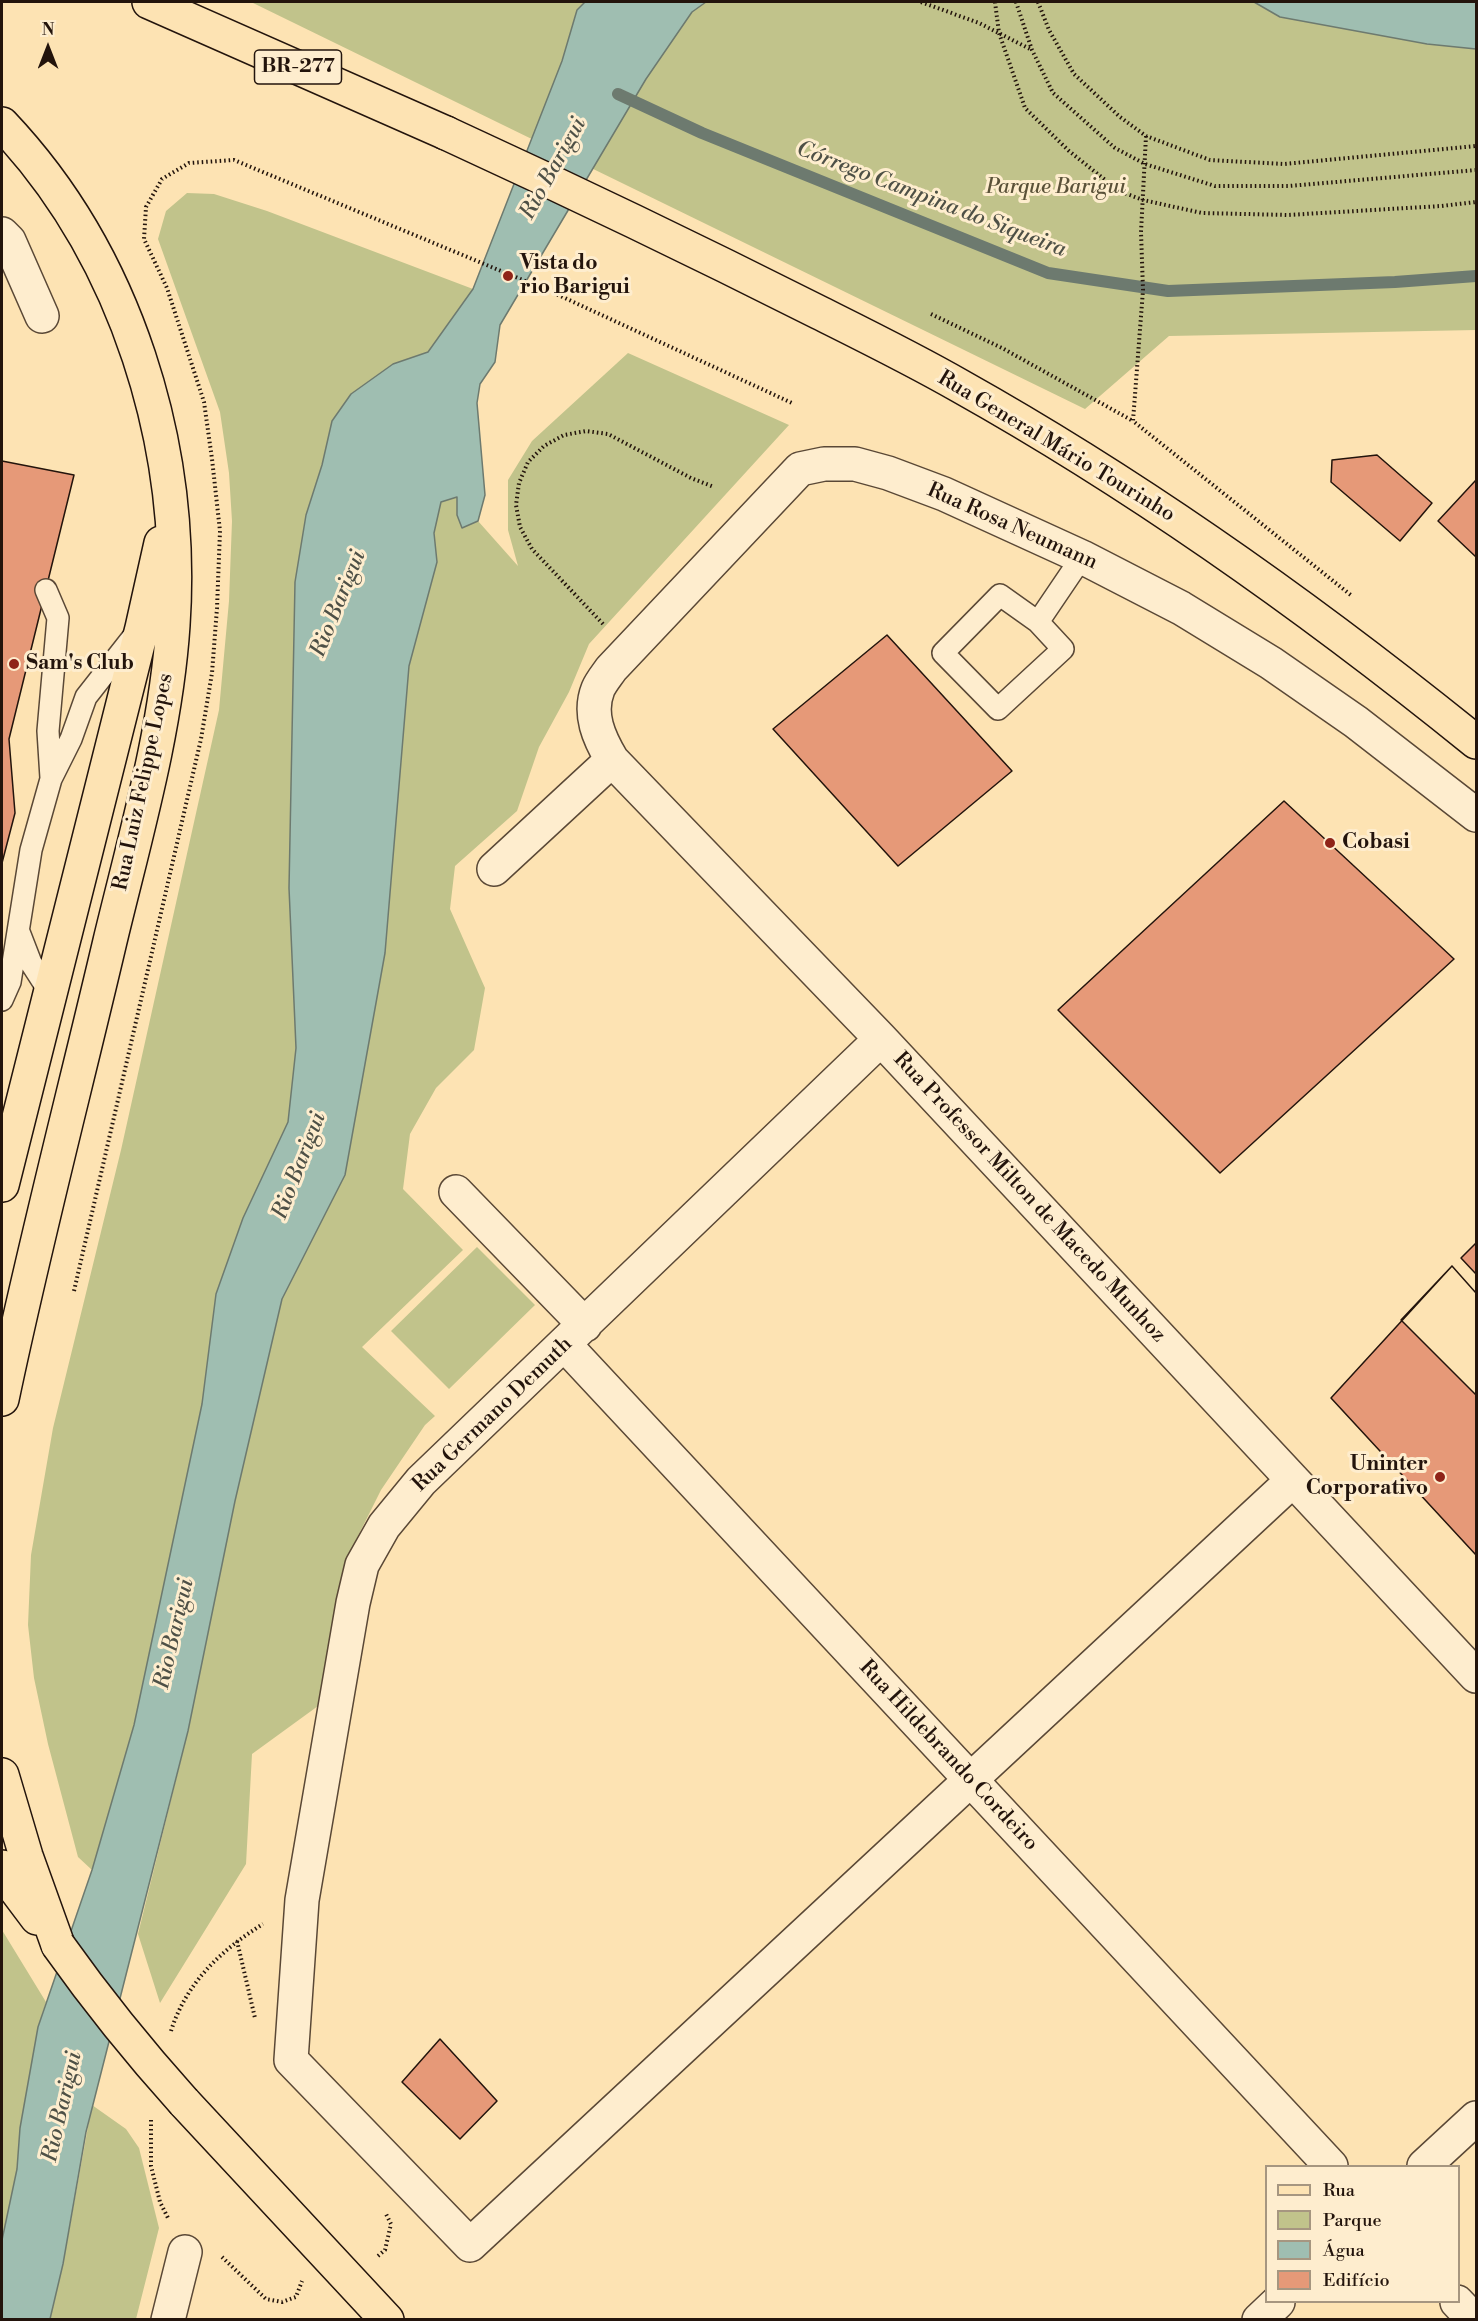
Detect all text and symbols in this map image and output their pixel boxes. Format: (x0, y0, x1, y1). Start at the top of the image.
north arrow (18, 18, 78, 78)
text: N (42, 20, 54, 40)
road number: BR-277 (254, 50, 342, 84)
water label: Rio Barigui (515, 113, 593, 225)
water label: Córrego Campina do Siqueira (792, 136, 1070, 264)
park label: Parque Barigui (986, 175, 1126, 201)
place label: Vista do rio Barigui (520, 251, 630, 301)
marker: Vista do rio Barigui (501, 269, 515, 283)
street label: Rua General Mário Tourinho (933, 366, 1179, 528)
street label: Rua Rosa Neumann (923, 478, 1101, 576)
water label: Rio Barigui (306, 547, 372, 661)
place label: Sam's Club (26, 651, 134, 677)
marker: Sam's Club (7, 657, 21, 671)
street label: Rua Luiz Felippe Lopes (109, 671, 179, 893)
place label: Cobasi (1342, 830, 1410, 856)
marker: Cobasi (1323, 836, 1337, 850)
street label: Rua Professor Milton de Macedo Munhoz (888, 1048, 1170, 1348)
water label: Rio Barigui (267, 1109, 333, 1223)
street label: Rua Germano Demuth (408, 1332, 578, 1498)
place label: Uninter Corporativo (1306, 1452, 1428, 1502)
marker: Uninter Corporativo (1433, 1470, 1447, 1484)
water label: Rio Barigui (149, 1576, 201, 1692)
street label: Rua Hildebrando Cordeiro (853, 1656, 1043, 1856)
water label: Rio Barigui (37, 2049, 89, 2165)
legend (1265, 2165, 1460, 2303)
text: Rua (1323, 2179, 1355, 2202)
text: Parque (1323, 2209, 1382, 2232)
text: Água (1323, 2239, 1365, 2262)
text: Edifício (1323, 2269, 1390, 2292)

